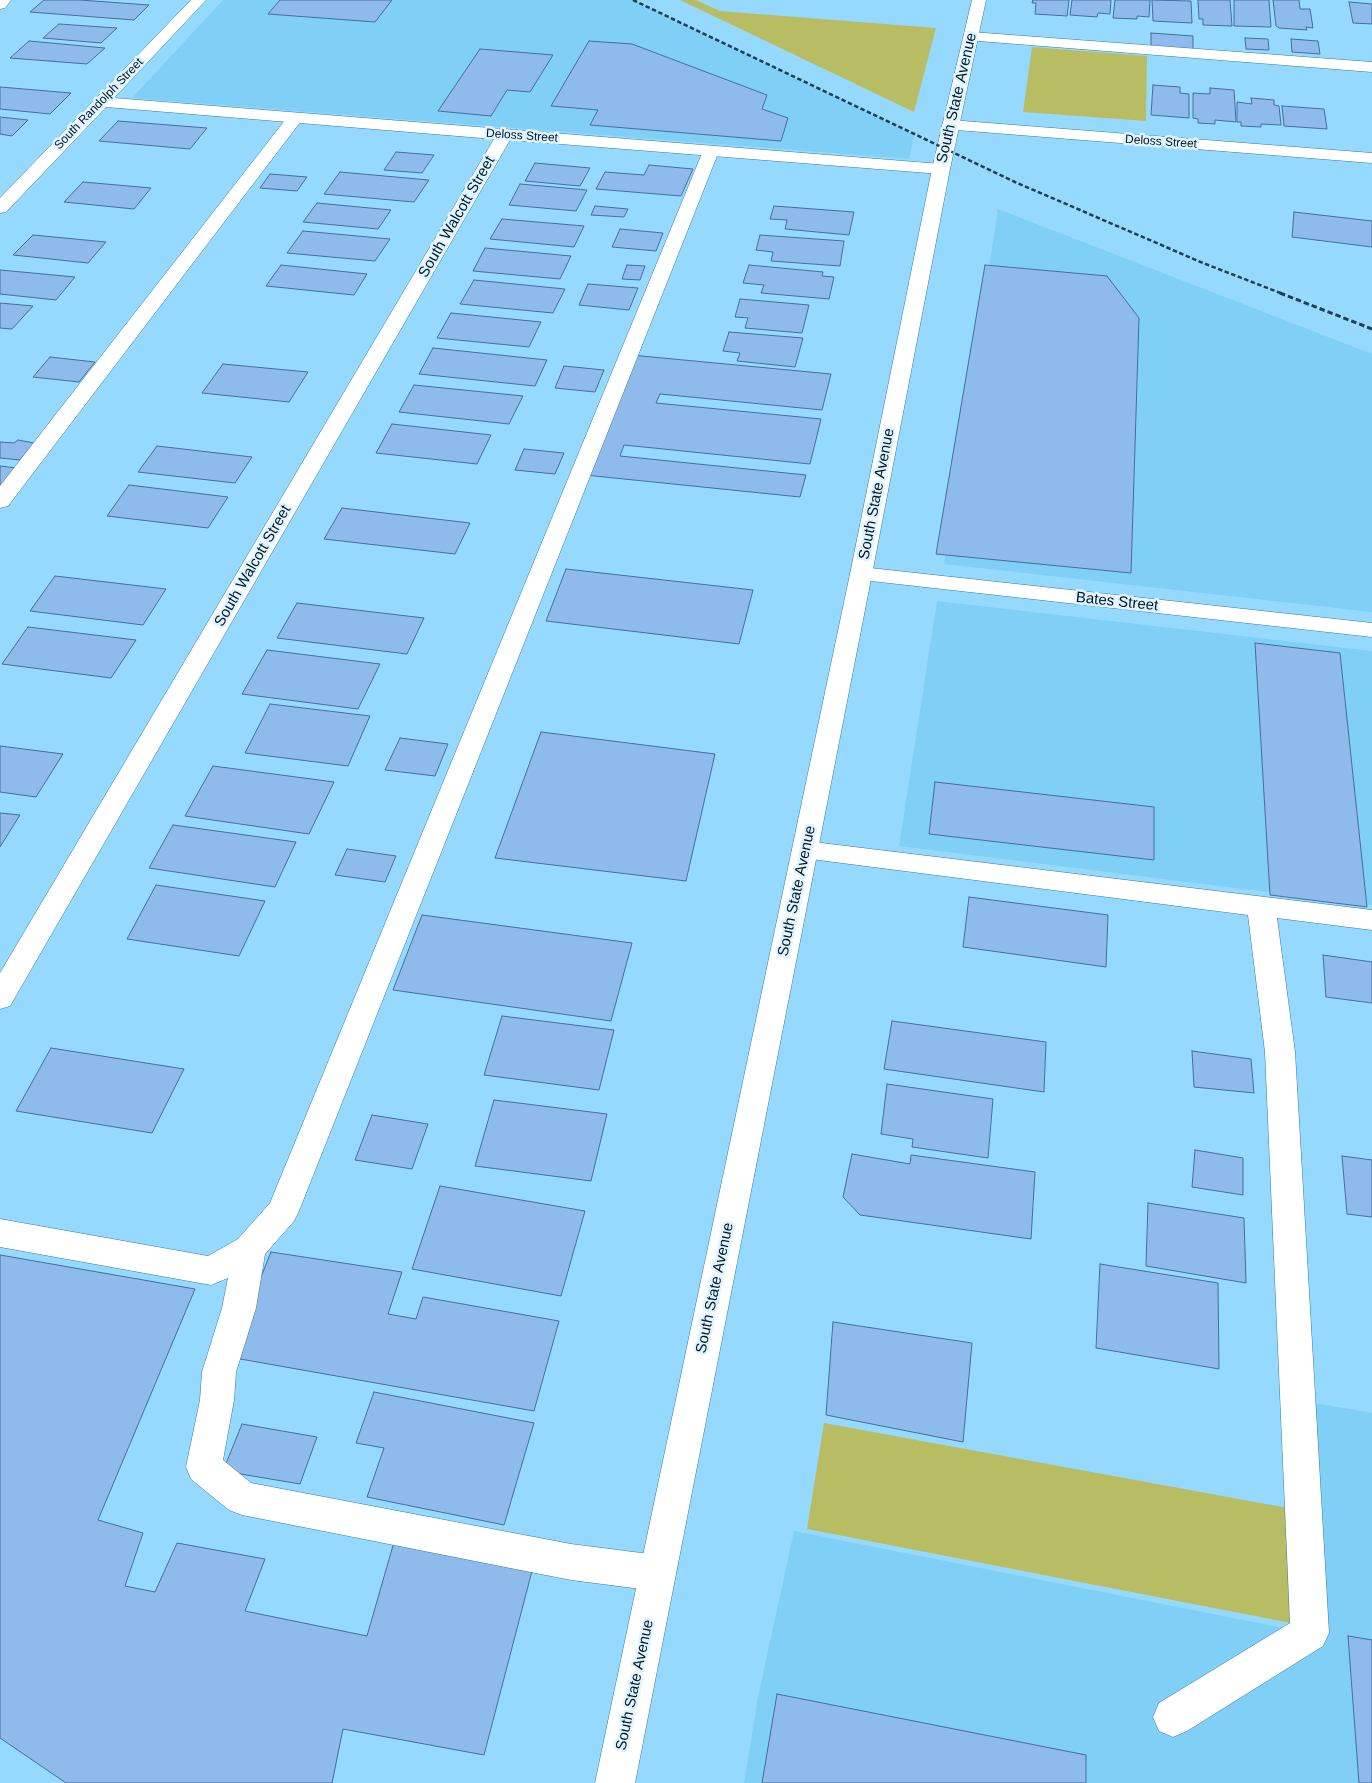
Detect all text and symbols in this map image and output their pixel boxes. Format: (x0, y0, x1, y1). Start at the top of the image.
street label: South State Avenue (933, 31, 981, 165)
street label: South Randolph Street (52, 55, 146, 153)
street label: Deloss Street (486, 126, 558, 146)
street label: Deloss Street (1125, 132, 1197, 152)
street label: South Walcott Street (415, 153, 499, 281)
street label: South State Avenue (855, 427, 899, 561)
street label: South Walcott Street (211, 502, 295, 630)
street label: Bates Street (1075, 589, 1159, 615)
street label: South State Avenue (774, 824, 820, 958)
street label: South State Avenue (692, 1221, 738, 1355)
street label: South State Avenue (612, 1618, 658, 1752)

